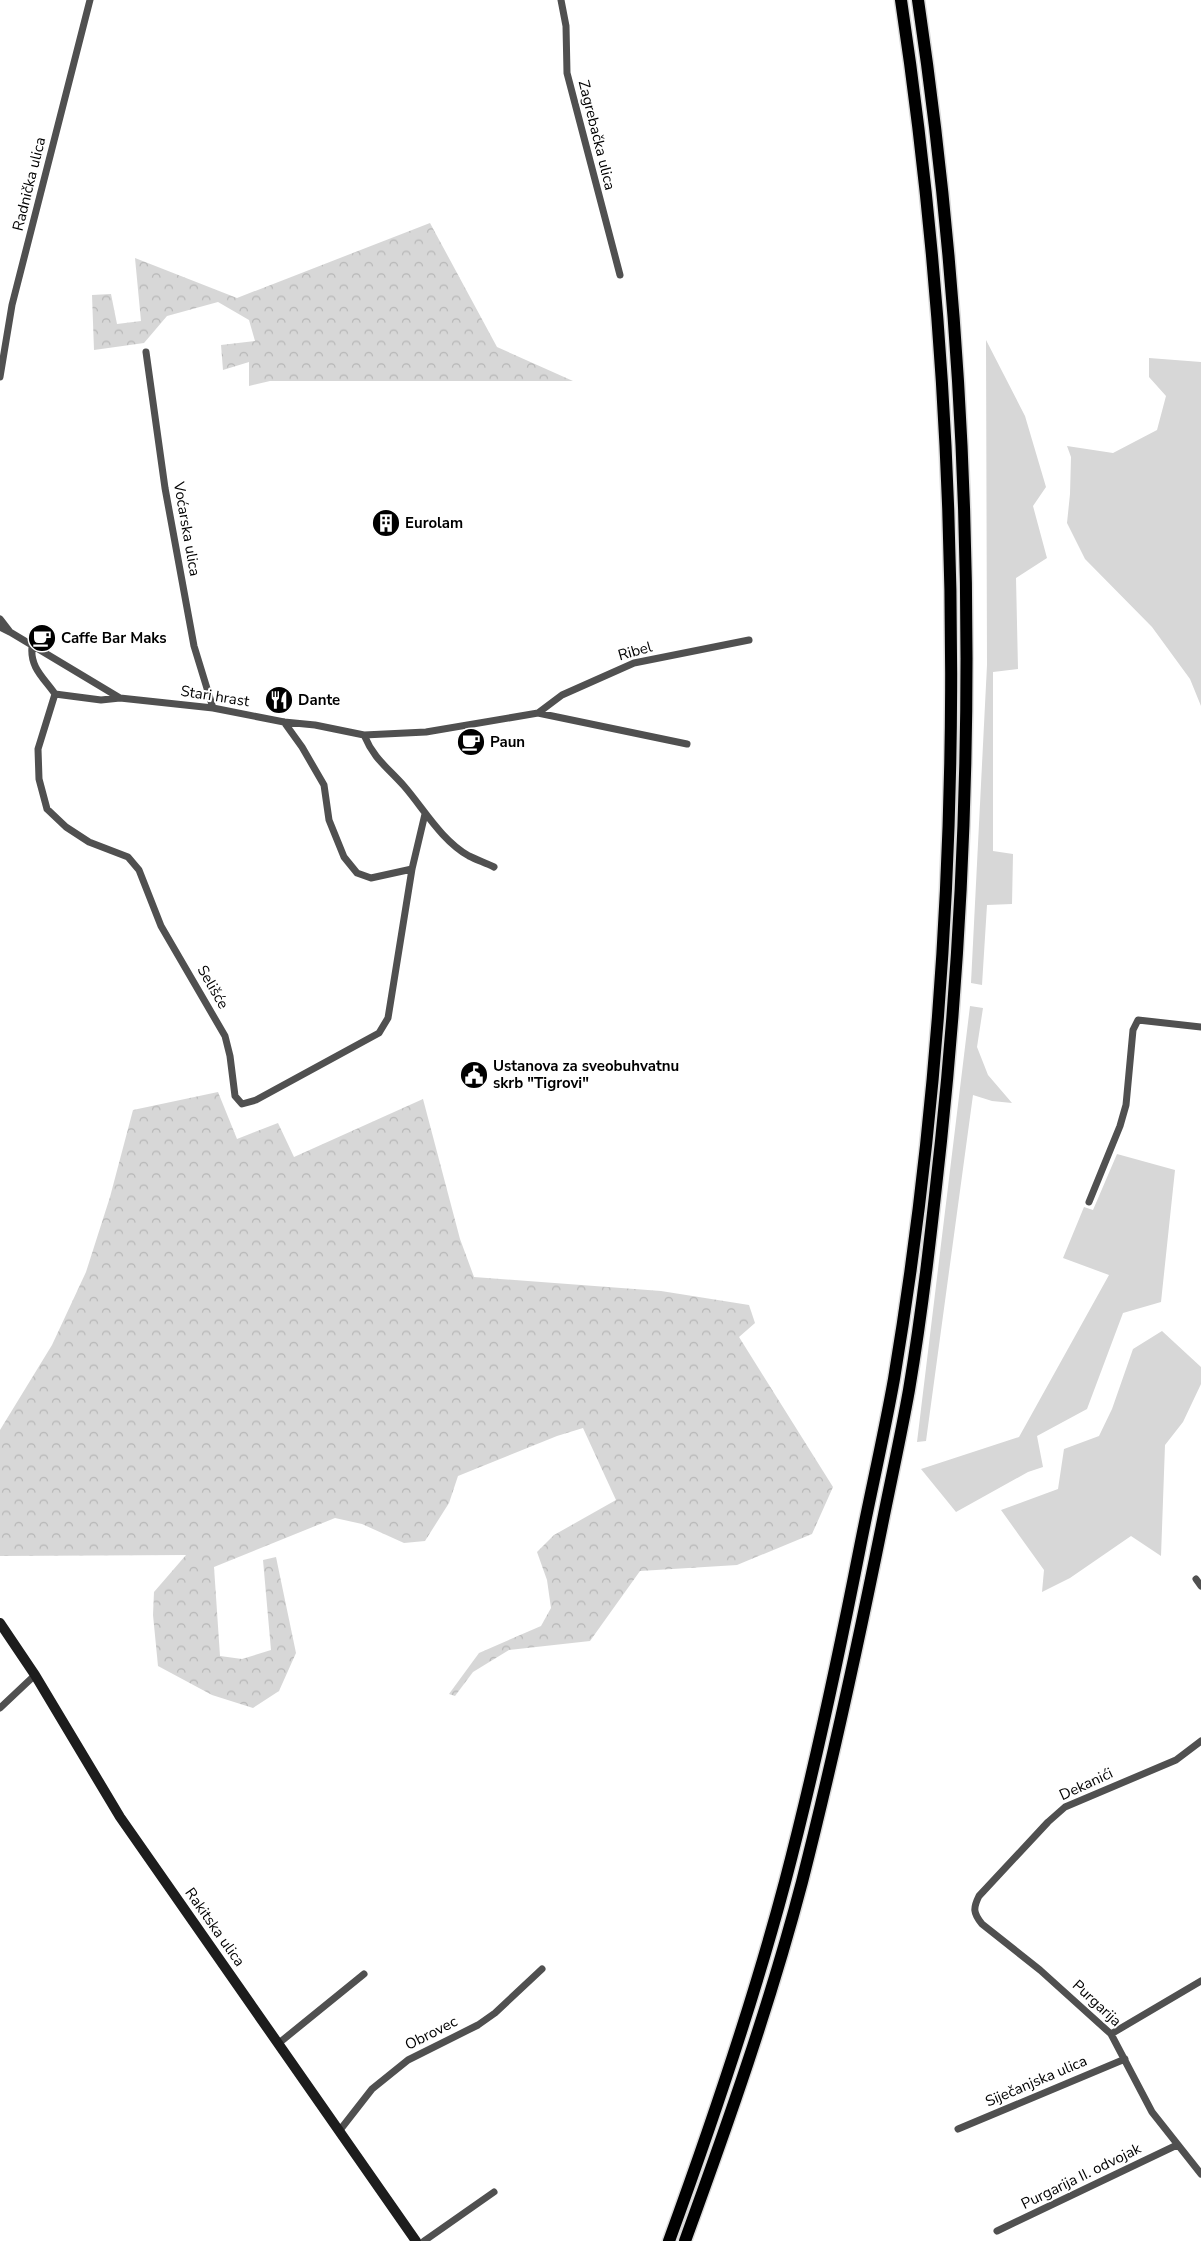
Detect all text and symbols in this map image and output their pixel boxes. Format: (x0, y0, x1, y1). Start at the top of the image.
street label: Zagrebačka ulica (574, 78, 620, 192)
street label: Radnička ulica (8, 135, 50, 233)
street label: Voćarska ulica (169, 479, 205, 578)
building icon: Eurolam (371, 508, 401, 538)
place label: Eurolam (405, 513, 463, 533)
cafe icon: Caffe Bar Maks (27, 623, 57, 653)
place label: Caffe Bar Maks (61, 628, 167, 648)
street label: Ribel (616, 636, 655, 665)
street label: Stari hrast (179, 681, 252, 711)
restaurant icon: Dante (264, 685, 294, 715)
place label: Dante (298, 690, 340, 710)
cafe icon: Paun (456, 727, 486, 757)
place label: Paun (490, 732, 525, 752)
street label: Selišće (193, 962, 233, 1012)
place label: Ustanova za sveobuhvatnu skrb "Tigrovi" (493, 1056, 679, 1093)
public building icon: Ustanova za sveobuhvatnu skrb "Tigrovi" (459, 1060, 489, 1090)
street label: Dekanići (1056, 1763, 1116, 1805)
street label: Rakitska ulica (180, 1884, 250, 1970)
street label: Purgarija (1068, 1975, 1126, 2031)
street label: Obrovec (401, 2011, 461, 2055)
street label: Siječanjska ulica (982, 2051, 1090, 2111)
street label: Purgarija II. odvojak (1018, 2138, 1145, 2214)

